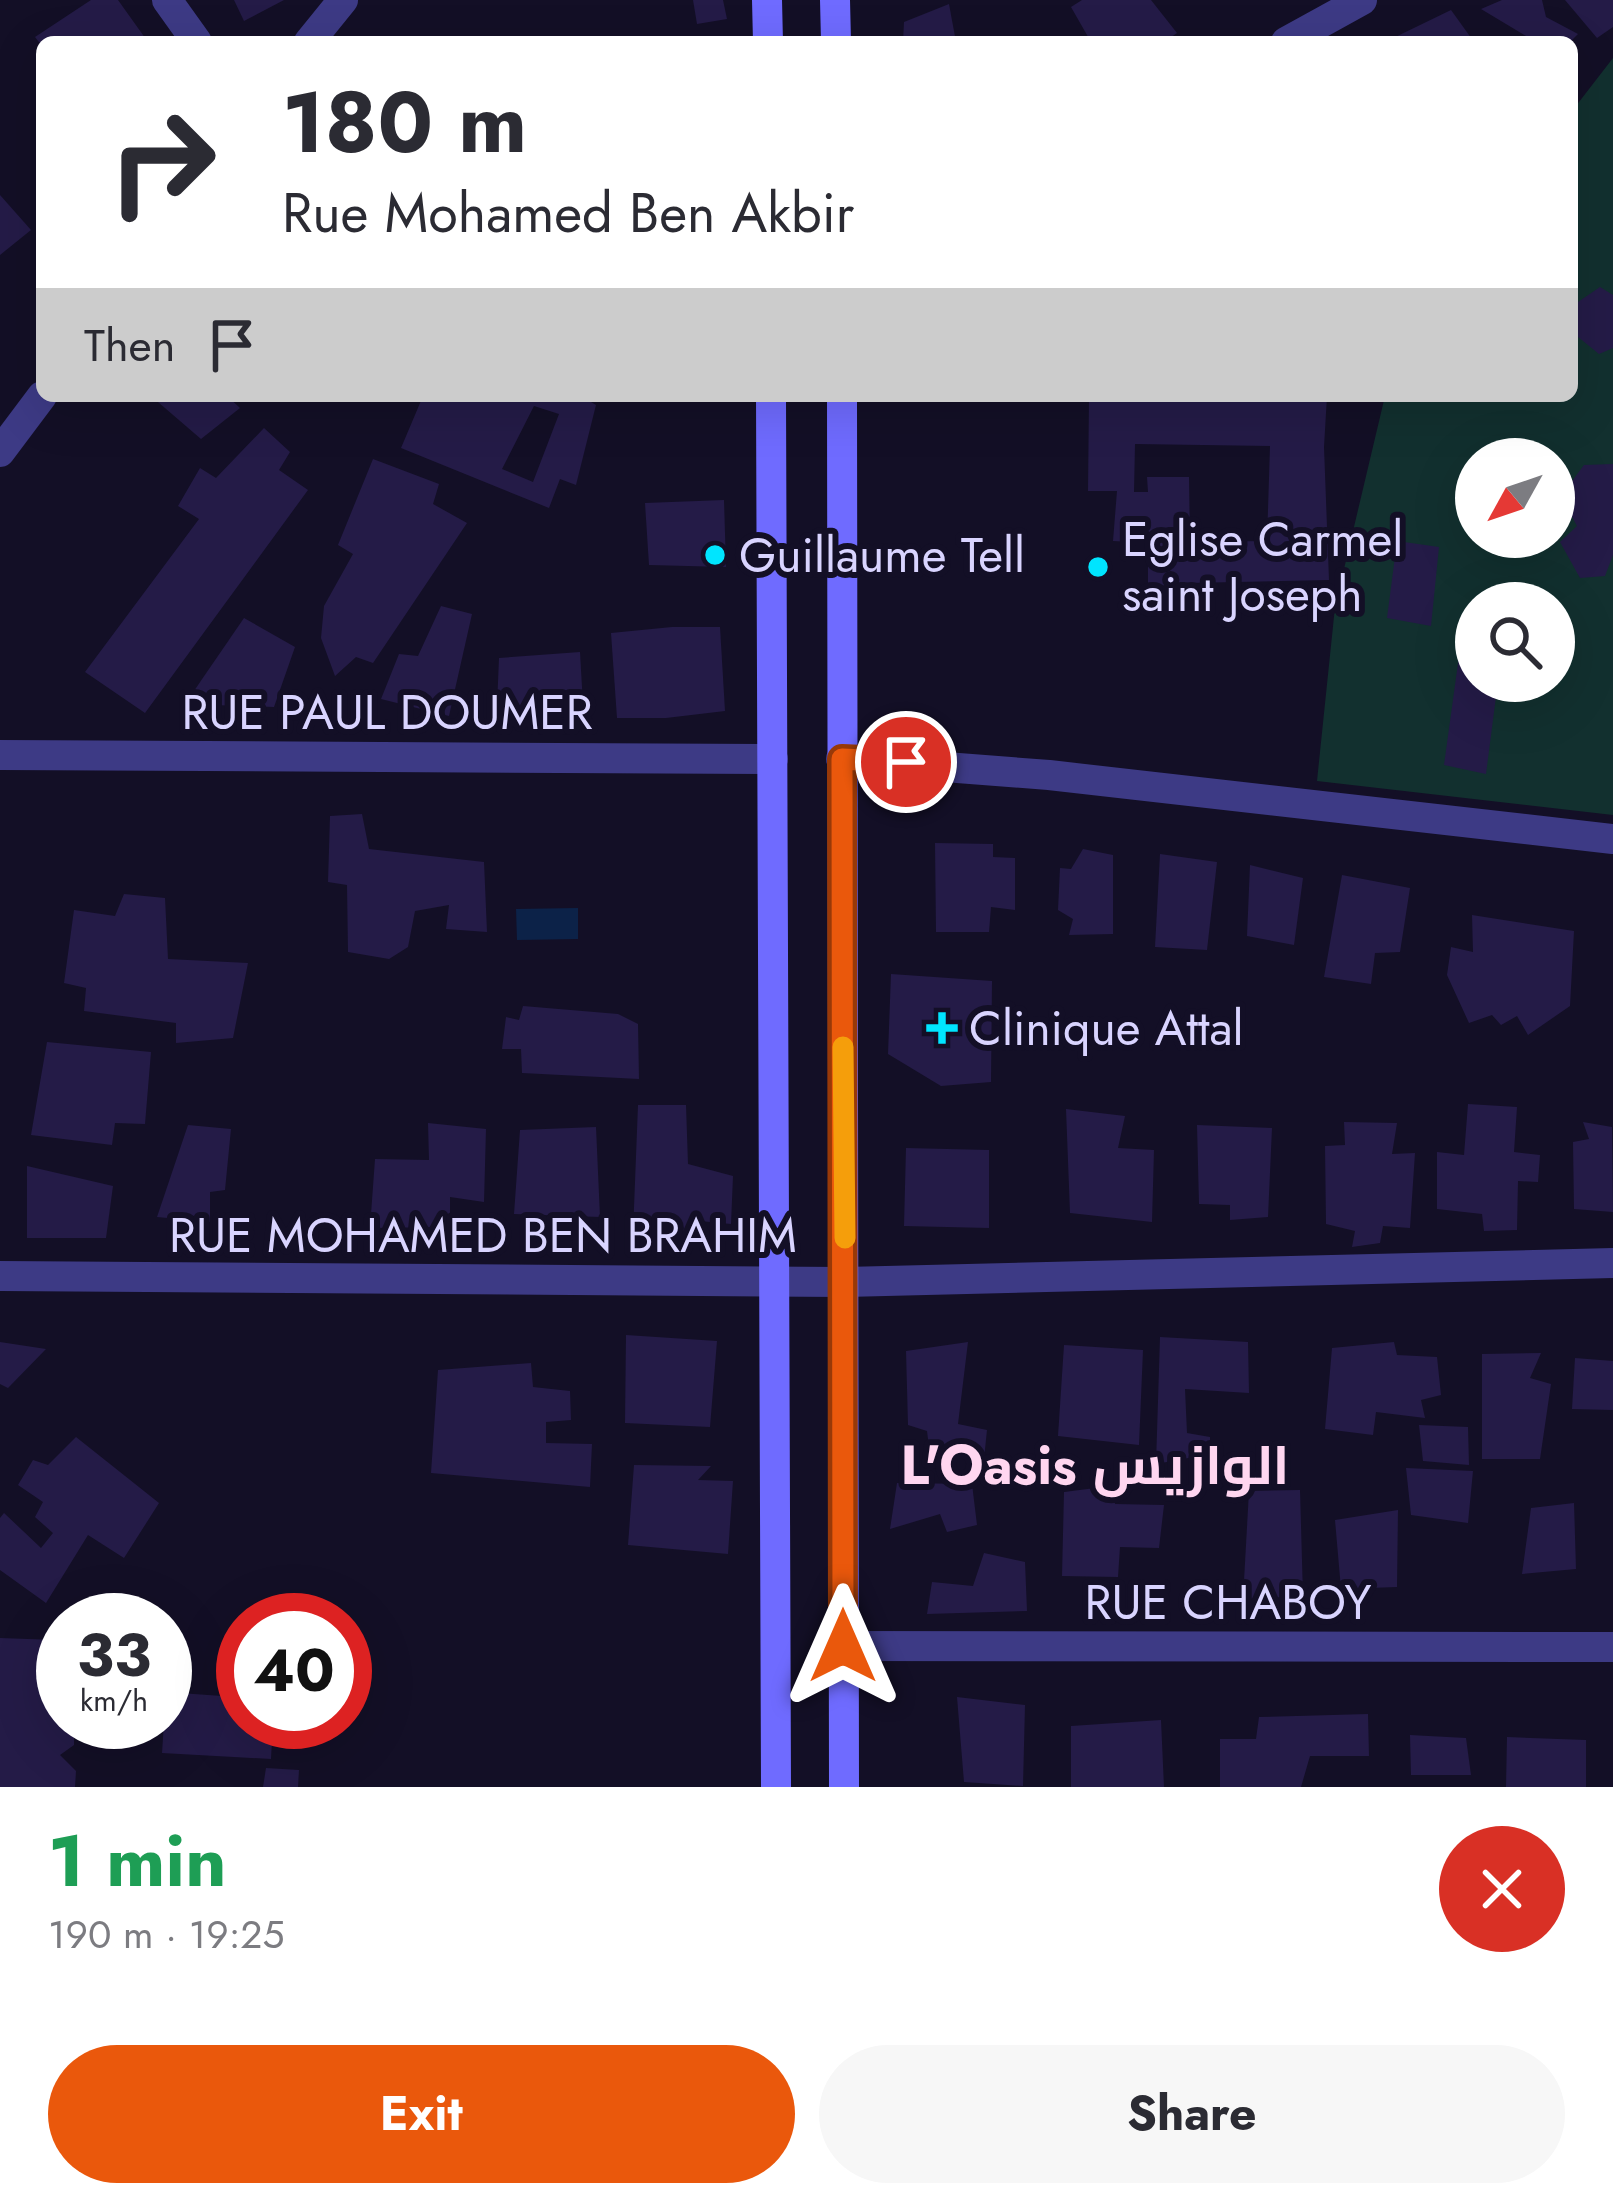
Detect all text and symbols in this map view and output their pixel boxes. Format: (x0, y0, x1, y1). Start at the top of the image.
text: 180 m (282, 62, 527, 184)
icon: right (84, 84, 240, 240)
text: Rue Mohamed Ben Akbir (282, 174, 854, 252)
icon: arrive (199, 312, 265, 378)
text: Then (84, 313, 175, 378)
north arrow (1455, 438, 1575, 558)
map controls (1455, 438, 1575, 702)
place label: Eglise Carmel saint Joseph (1122, 505, 1403, 629)
place label: Guillaume Tell (739, 521, 1025, 590)
marker: Guillaume Tell (702, 542, 728, 568)
marker: Eglise Carmel saint Joseph (1085, 554, 1111, 580)
button: search (1455, 582, 1575, 702)
street label: RUE PAUL DOUMER (181, 678, 593, 747)
pin (855, 711, 957, 813)
icon: arrive (873, 729, 939, 795)
place label: Clinique Attal (969, 994, 1244, 1063)
marker: Clinique Attal (926, 1012, 958, 1044)
street label: RUE MOHAMED BEN BRAHIM (169, 1201, 797, 1270)
district label: L'Oasis الوازيس (901, 1426, 1289, 1504)
street label: RUE CHABOY (1085, 1568, 1371, 1637)
position arrow (780, 1583, 906, 1709)
speed limit sign: 40 (216, 1593, 372, 1749)
text: 33 (77, 1612, 151, 1699)
text: km/h (80, 1679, 148, 1722)
text: 1 min (48, 1809, 227, 1913)
button: close (1439, 1826, 1565, 1952)
text: 190 m · 19:25 (48, 1906, 285, 1963)
button: Exit (48, 2045, 795, 2183)
button: Share (819, 2045, 1565, 2183)

